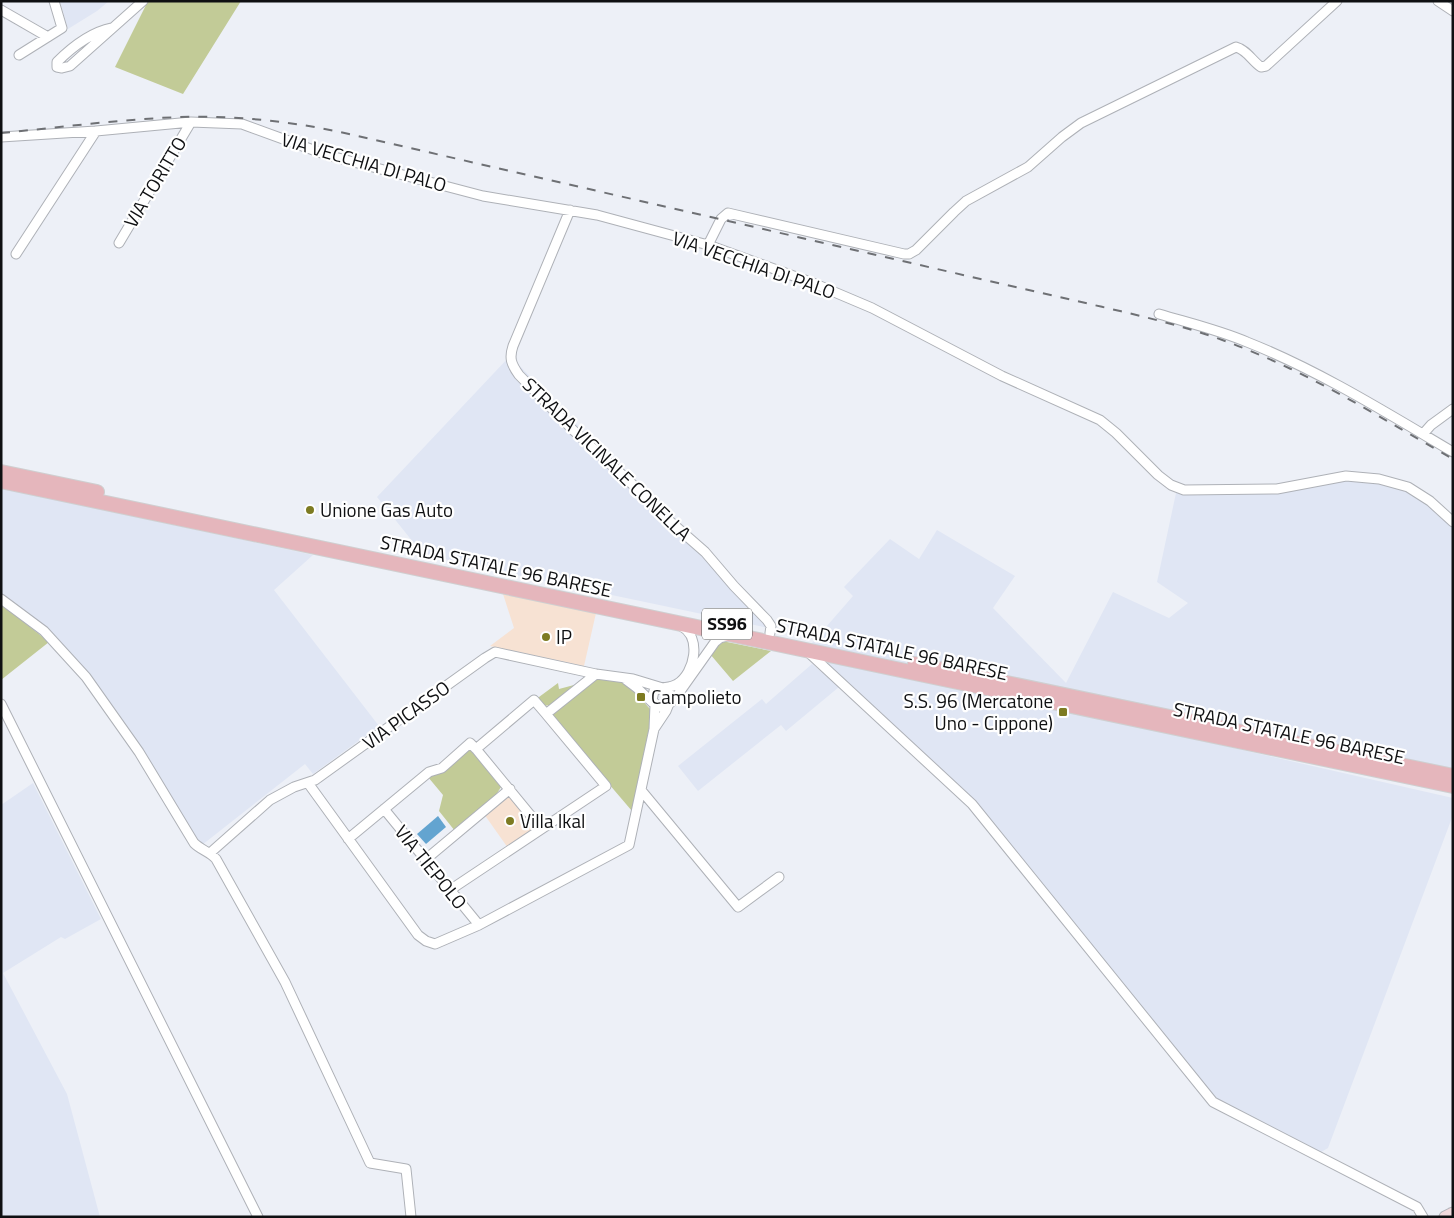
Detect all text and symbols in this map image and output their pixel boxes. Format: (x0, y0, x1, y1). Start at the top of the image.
street label: VIA VECCHIA DI PALO (278, 124, 450, 199)
street label: VIA TORITTO (116, 131, 193, 233)
street label: VIA VECCHIA DI PALO (669, 223, 840, 306)
street label: STRADA VICINALE CONELLA (516, 370, 698, 547)
place label: Unione Gas Auto (320, 495, 453, 524)
marker: Unione Gas Auto (304, 504, 316, 516)
street label: STRADA STATALE 96 BARESE (378, 527, 615, 604)
road number: SS96 (702, 608, 752, 640)
street label: STRADA STATALE 96 BARESE (774, 610, 1011, 687)
place label: IP (556, 622, 572, 651)
marker: IP (540, 631, 552, 643)
street label: VIA PICASSO (356, 673, 455, 756)
place label: Campolieto (651, 682, 742, 711)
place label: S.S. 96 (Mercatone Uno - Cippone) (903, 686, 1053, 737)
marker: Campolieto (635, 691, 647, 703)
street label: STRADA STATALE 96 BARESE (1171, 694, 1408, 771)
marker: S.S. 96 (Mercatone Uno - Cippone) (1057, 706, 1069, 718)
place label: Villa Ikal (520, 806, 585, 835)
marker: Villa Ikal (504, 815, 516, 827)
street label: VIA TIEPOLO (388, 818, 475, 915)

